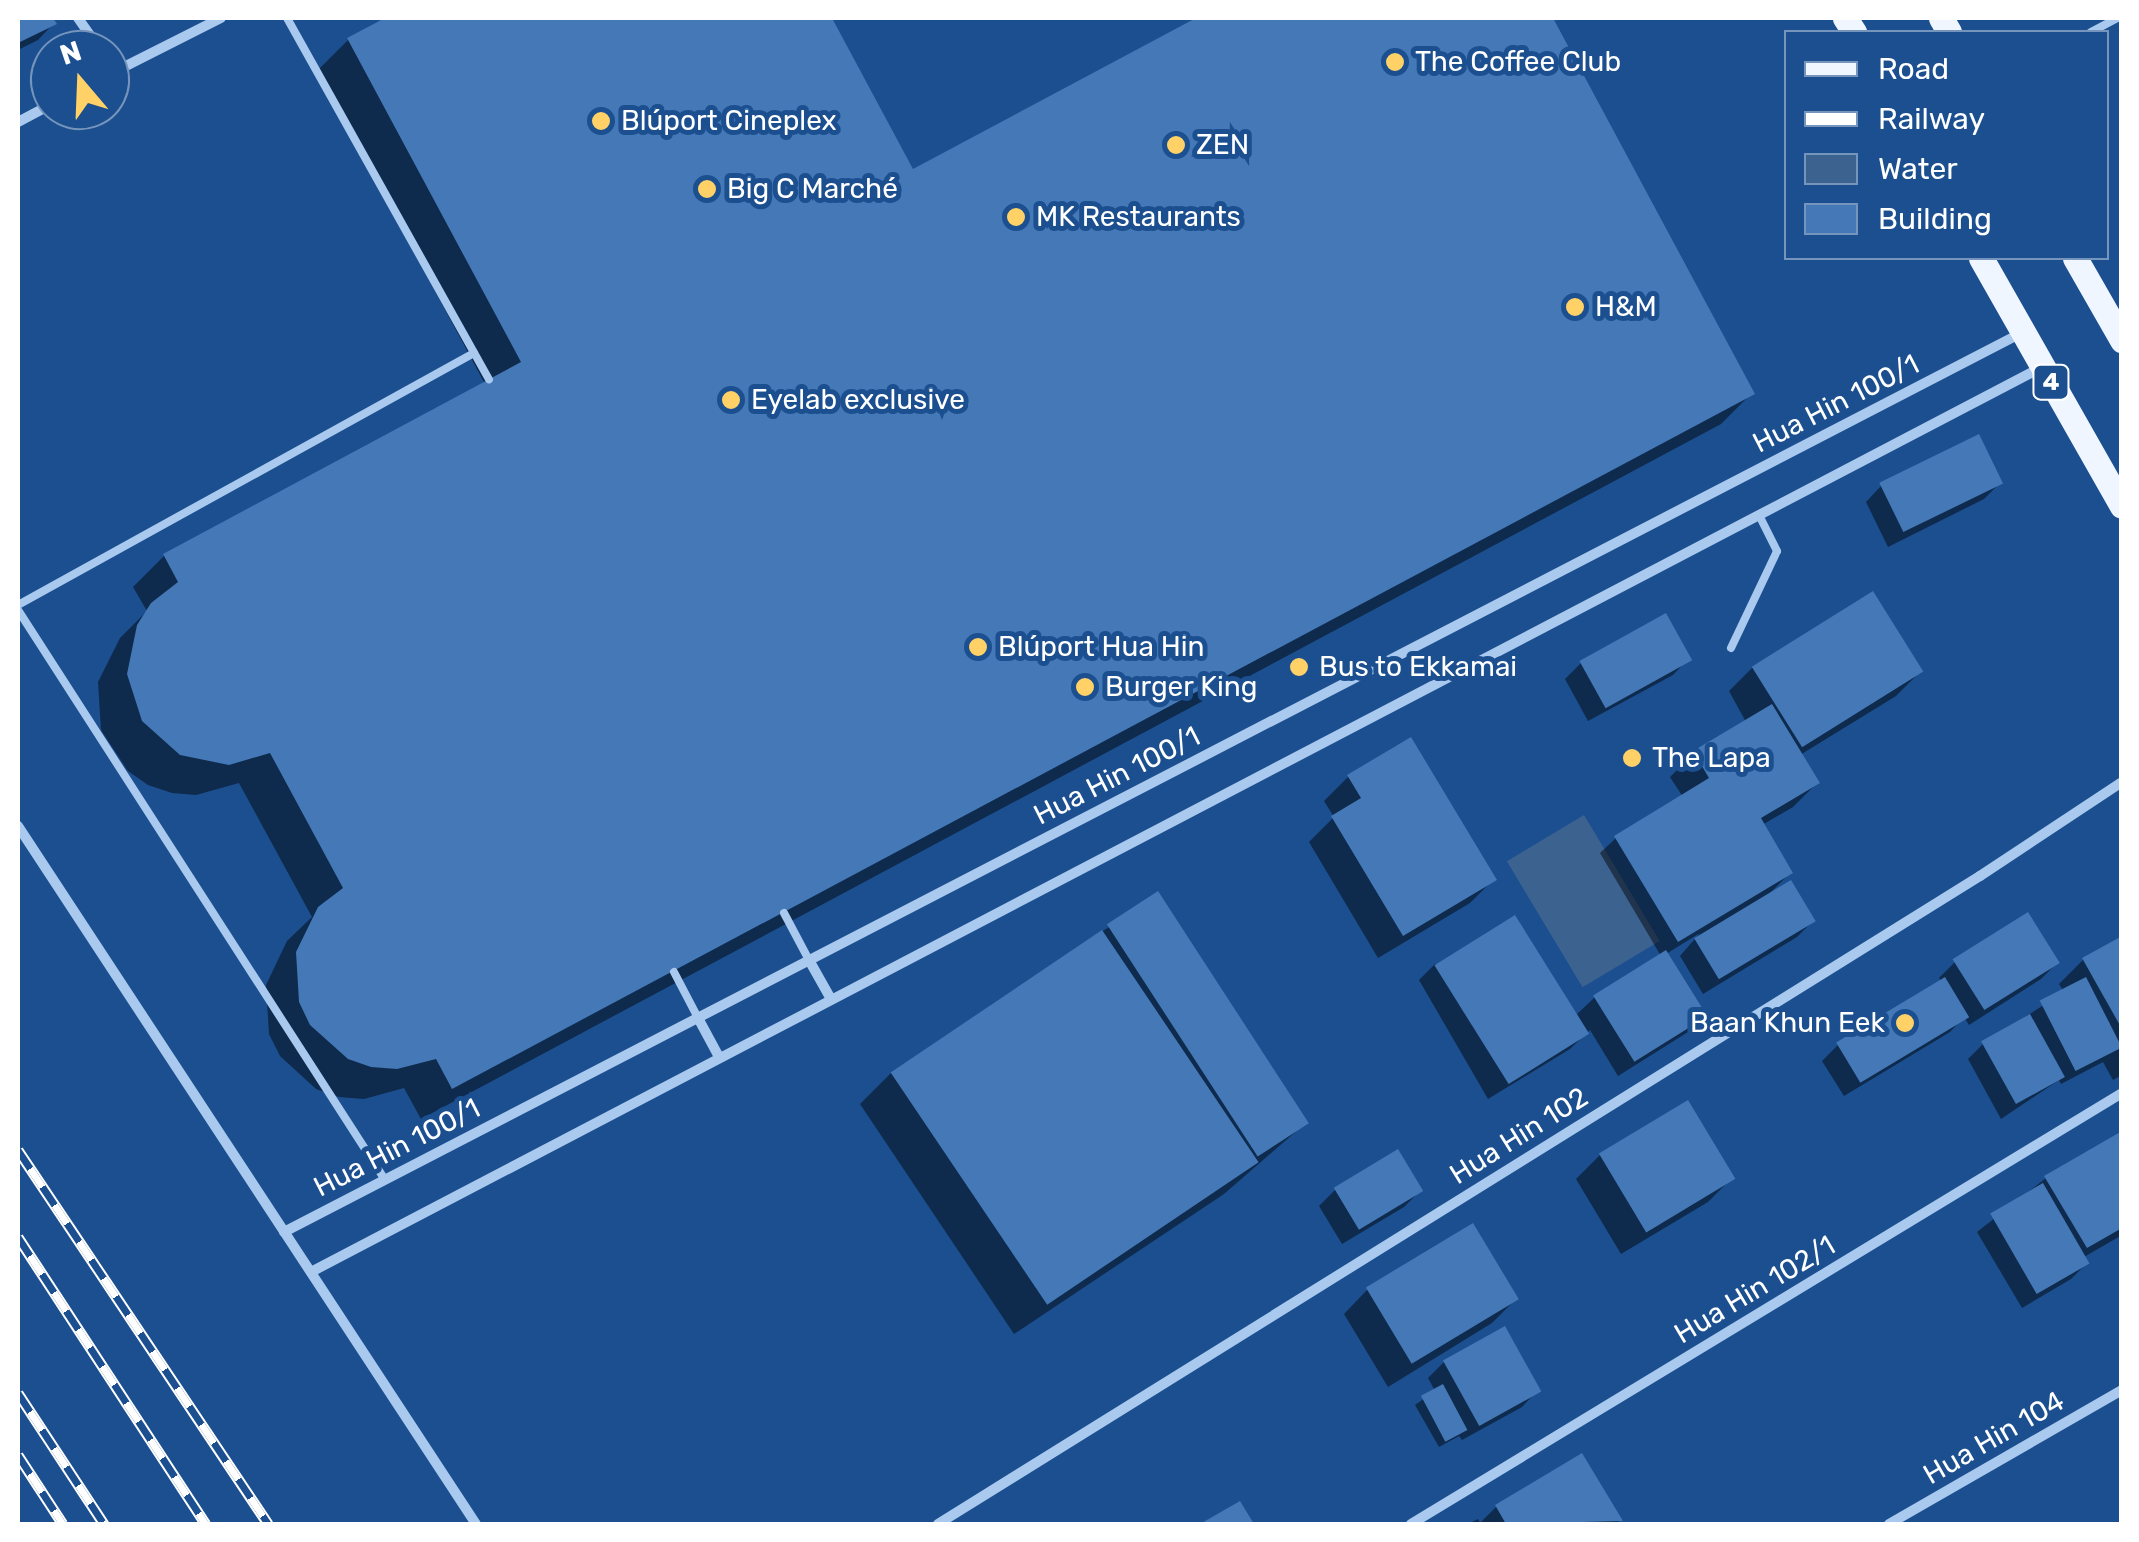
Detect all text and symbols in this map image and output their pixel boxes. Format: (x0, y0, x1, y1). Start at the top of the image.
north arrow (30, 30, 130, 130)
legend (1784, 30, 2109, 260)
text: N (56, 34, 86, 72)
place label: The Coffee Club (1415, 45, 1621, 79)
marker: The Coffee Club (1384, 51, 1406, 73)
text: Road (1878, 51, 1949, 87)
text: Railway (1878, 101, 1985, 137)
place label: Blúport Cineplex (621, 104, 837, 138)
marker: Blúport Cineplex (590, 110, 612, 132)
place label: ZEN (1196, 128, 1249, 162)
marker: ZEN (1165, 134, 1187, 156)
text: Water (1878, 151, 1958, 187)
place label: Big C Marché (727, 172, 898, 206)
marker: Big C Marché (696, 178, 718, 200)
place label: MK Restaurants (1036, 200, 1241, 234)
text: Building (1878, 201, 1992, 237)
marker: MK Restaurants (1005, 206, 1027, 228)
place label: H&M (1595, 290, 1657, 324)
marker: H&M (1564, 296, 1586, 318)
street label: Hua Hin 100/1 (1747, 348, 1925, 460)
road number: 4 (2031, 362, 2071, 402)
place label: Eyelab exclusive (751, 383, 965, 417)
marker: Eyelab exclusive (720, 389, 742, 411)
place label: Blúport Hua Hin (998, 630, 1204, 664)
marker: Blúport Hua Hin (967, 636, 989, 658)
place label: Bus to Ekkamai (1319, 650, 1518, 684)
marker: Bus to Ekkamai (1288, 656, 1310, 678)
place label: Burger King (1105, 670, 1258, 704)
marker: Burger King (1074, 676, 1096, 698)
street label: Hua Hin 100/1 (1028, 720, 1206, 832)
place label: The Lapa (1652, 741, 1771, 775)
marker: The Lapa (1621, 747, 1643, 769)
place label: Baan Khun Eek (1690, 1006, 1885, 1040)
marker: Baan Khun Eek (1894, 1012, 1916, 1034)
street label: Hua Hin 102 (1444, 1080, 1594, 1192)
street label: Hua Hin 100/1 (308, 1092, 486, 1204)
street label: Hua Hin 102/1 (1669, 1229, 1841, 1351)
street label: Hua Hin 104 (1918, 1384, 2070, 1492)

